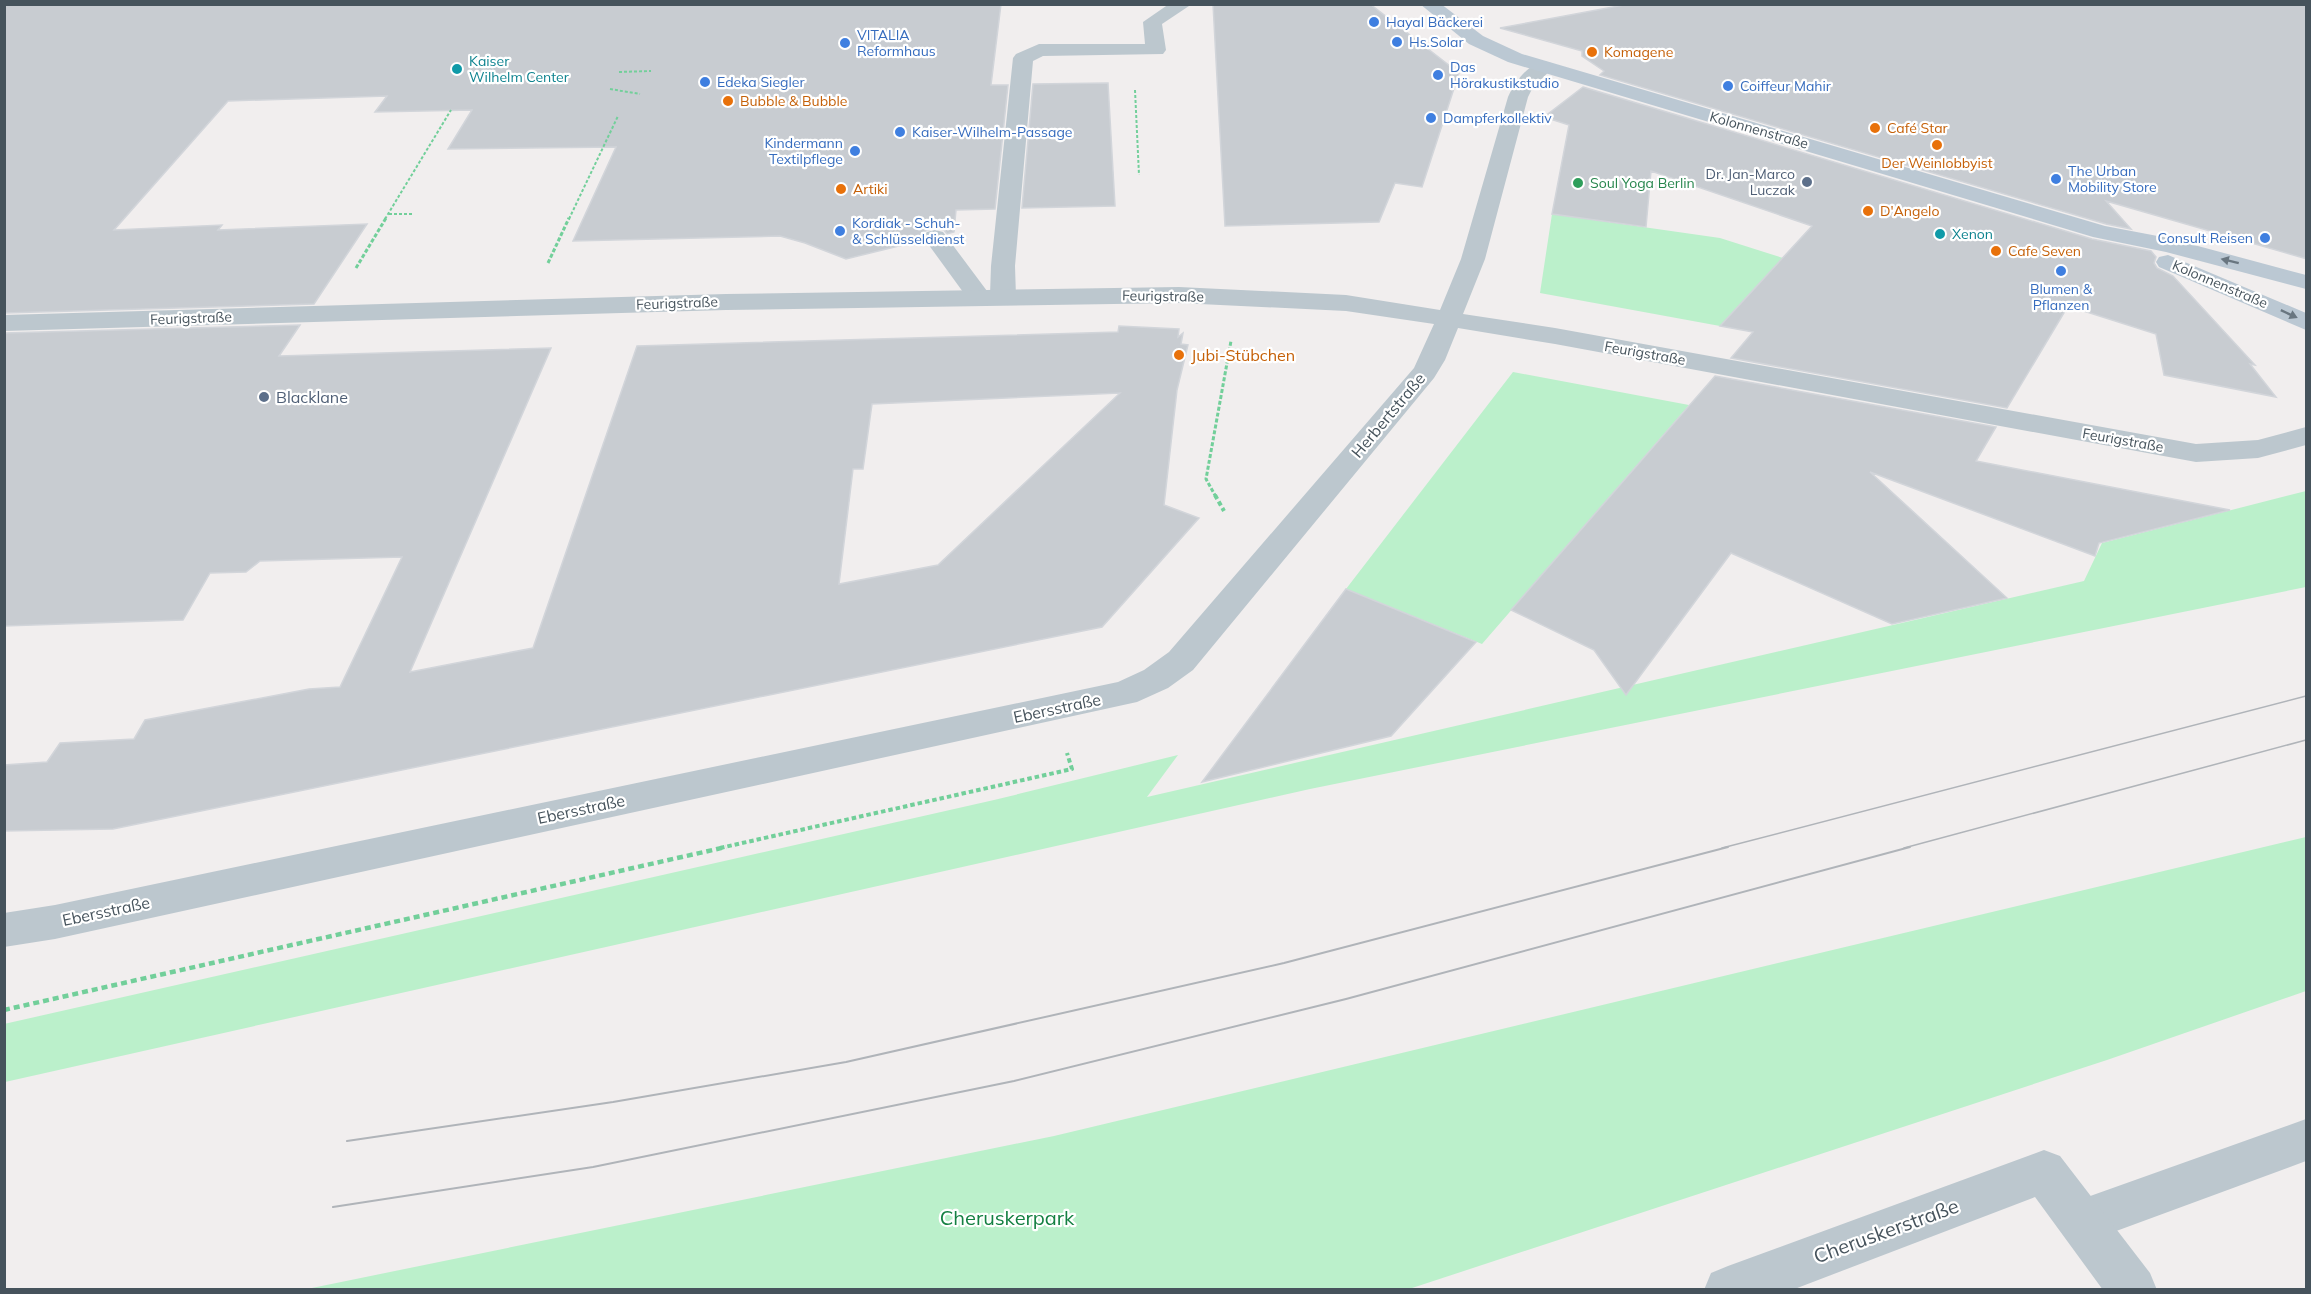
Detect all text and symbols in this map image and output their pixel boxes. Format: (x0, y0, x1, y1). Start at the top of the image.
place label: Hayal Bäckerei (1386, 13, 1483, 31)
marker: Hayal Bäckerei (1367, 15, 1381, 29)
place label: VITALIA Reformhaus (857, 26, 936, 60)
place label: Hs.Solar (1409, 33, 1464, 51)
marker: Hs.Solar (1390, 35, 1404, 49)
marker: VITALIA Reformhaus (838, 36, 852, 50)
place label: Komagene (1604, 43, 1673, 61)
marker: Komagene (1585, 45, 1599, 59)
place label: Kaiser Wilhelm Center (469, 52, 570, 86)
place label: Das Hörakustikstudio (1450, 58, 1559, 92)
marker: Kaiser Wilhelm Center (450, 62, 464, 76)
marker: Das Hörakustikstudio (1431, 68, 1445, 82)
place label: Edeka Siegler (717, 73, 805, 91)
marker: Edeka Siegler (698, 75, 712, 89)
place label: Coiffeur Mahir (1740, 77, 1832, 95)
marker: Coiffeur Mahir (1721, 79, 1735, 93)
place label: Bubble & Bubble (740, 92, 847, 110)
marker: Bubble & Bubble (721, 94, 735, 108)
street label: Kolonnenstraße (1708, 107, 1810, 153)
place label: Dampferkollektiv (1443, 109, 1552, 127)
marker: Dampferkollektiv (1424, 111, 1438, 125)
place label: Café Star (1887, 119, 1949, 137)
marker: Café Star (1868, 121, 1882, 135)
place label: Kaiser-Wilhelm-Passage (912, 123, 1072, 141)
marker: Kaiser-Wilhelm-Passage (893, 125, 907, 139)
place label: Kindermann Textilpflege (764, 134, 843, 168)
marker: Der Weinlobbyist (1930, 138, 1944, 152)
marker: Kindermann Textilpflege (848, 144, 862, 158)
place label: Der Weinlobbyist (1881, 154, 1993, 172)
place label: The Urban Mobility Store (2068, 162, 2157, 196)
place label: Dr. Jan-Marco Luczak (1706, 165, 1796, 199)
marker: The Urban Mobility Store (2049, 172, 2063, 186)
place label: Soul Yoga Berlin (1590, 174, 1695, 192)
marker: Dr. Jan-Marco Luczak (1800, 175, 1814, 189)
marker: Soul Yoga Berlin (1571, 176, 1585, 190)
place label: Artiki (853, 180, 888, 198)
marker: Artiki (834, 182, 848, 196)
place label: D'Angelo (1880, 202, 1939, 220)
marker: D'Angelo (1861, 204, 1875, 218)
place label: Kordiak - Schuh- & Schlüsseldienst (852, 214, 965, 248)
marker: Kordiak - Schuh- & Schlüsseldienst (833, 224, 847, 238)
place label: Xenon (1952, 225, 1993, 243)
marker: Xenon (1933, 227, 1947, 241)
place label: Consult Reisen (2158, 229, 2253, 247)
marker: Consult Reisen (2258, 231, 2272, 245)
place label: Cafe Seven (2008, 242, 2081, 260)
marker: Cafe Seven (1989, 244, 2003, 258)
street label: Kolonnenstraße (2170, 256, 2270, 312)
one-way arrow (2221, 256, 2239, 265)
marker: Blumen & Pflanzen (2054, 264, 2068, 278)
place label: Blumen & Pflanzen (2030, 280, 2093, 314)
street label: Feurigstraße (1122, 286, 1204, 306)
street label: Feurigstraße (636, 293, 718, 313)
street label: Feurigstraße (150, 308, 232, 328)
one-way arrow (2280, 309, 2297, 318)
street label: Feurigstraße (1603, 337, 1687, 369)
place label: Jubi-Stübchen (1191, 345, 1295, 365)
marker: Jubi-Stübchen (1172, 348, 1186, 362)
street label: Herbertstraße (1347, 369, 1429, 461)
place label: Blacklane (276, 387, 348, 407)
marker: Blacklane (257, 390, 271, 404)
street label: Feurigstraße (2081, 424, 2165, 456)
street label: Ebersstraße (1011, 689, 1103, 727)
street label: Ebersstraße (535, 790, 627, 828)
street label: Ebersstraße (60, 892, 152, 930)
street label: Cheruskerstraße (1810, 1193, 1962, 1268)
park label: Cheruskerpark (940, 1205, 1075, 1230)

